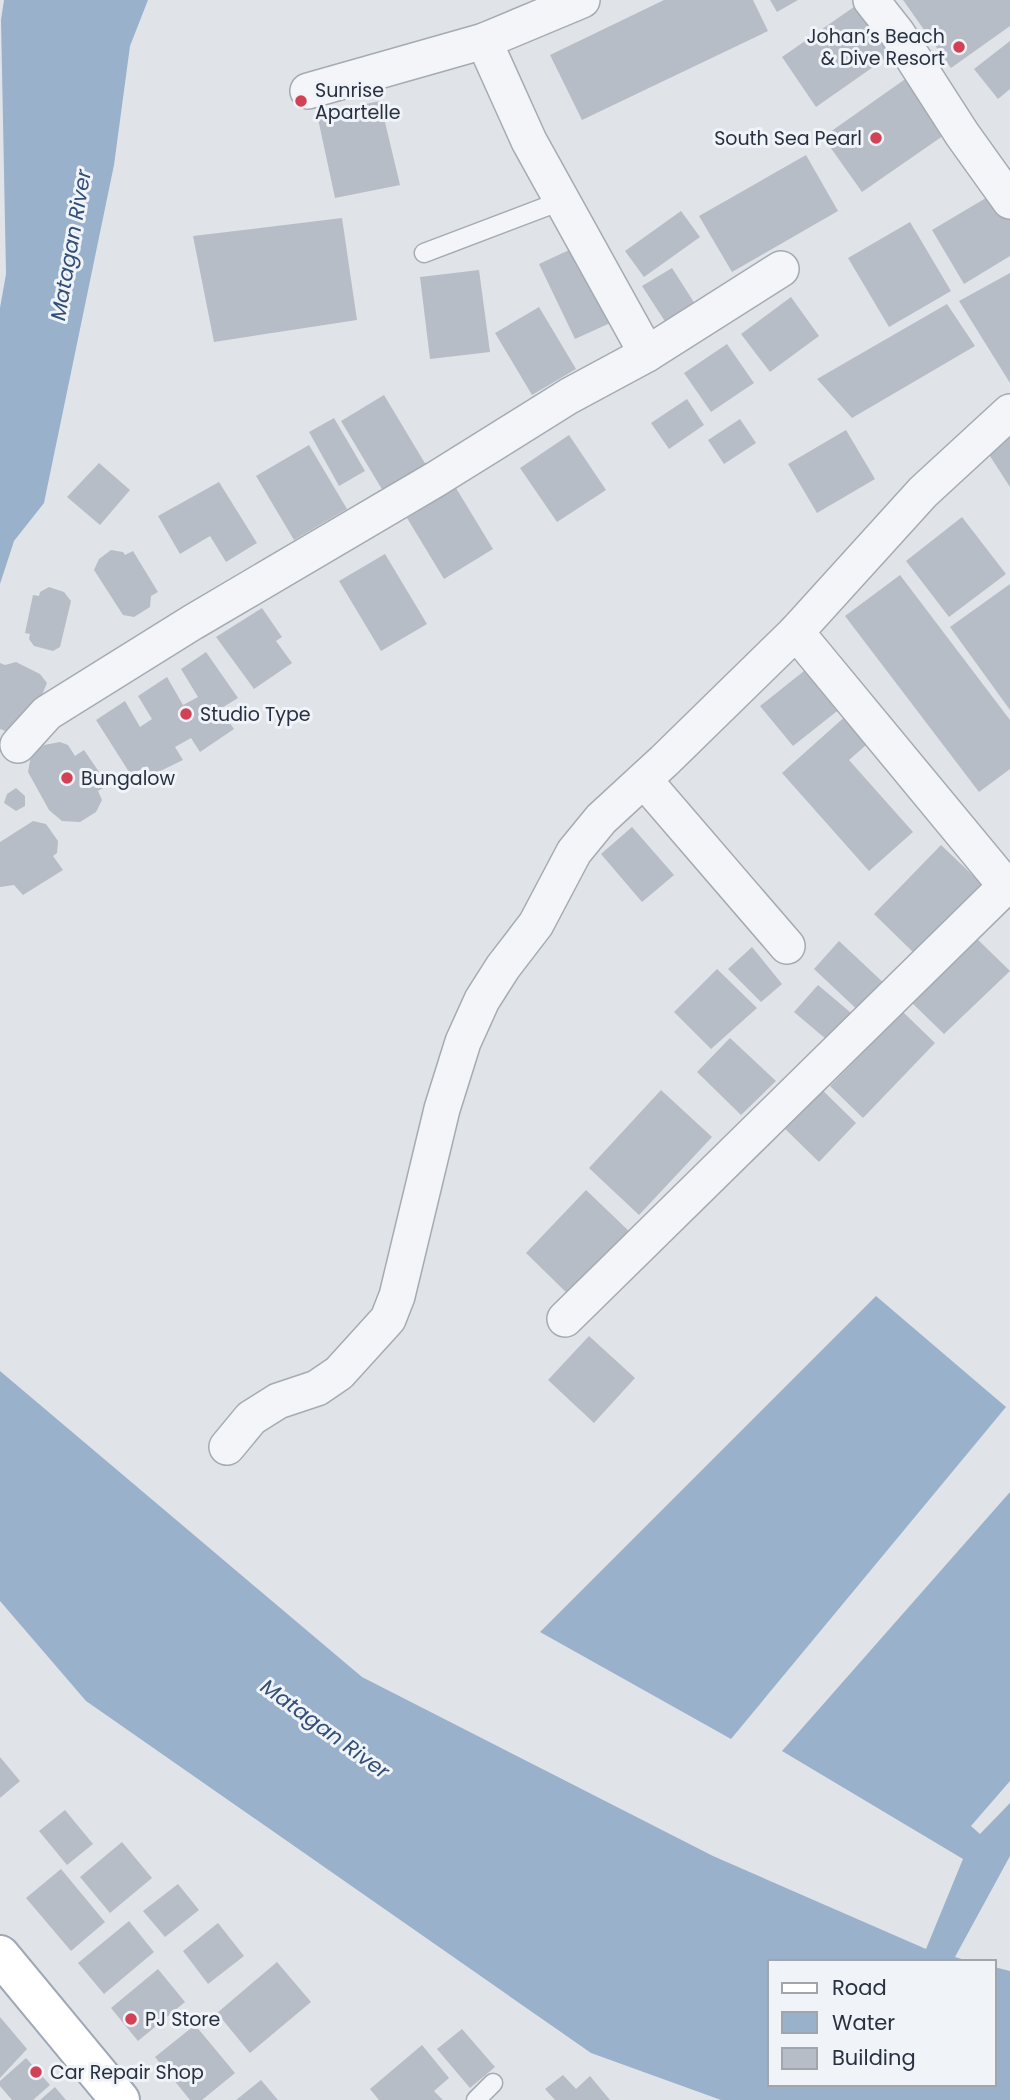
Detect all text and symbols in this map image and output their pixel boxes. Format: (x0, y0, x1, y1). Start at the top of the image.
place label: Johan’s Beach & Dive Resort (806, 23, 945, 72)
marker: Johan’s Beach & Dive Resort (951, 39, 967, 55)
place label: Sunrise Apartelle (315, 77, 400, 126)
marker: Sunrise Apartelle (293, 93, 309, 109)
place label: South Sea Pearl (714, 125, 862, 152)
marker: South Sea Pearl (868, 130, 884, 146)
water label: Matagan River (43, 166, 98, 323)
place label: Studio Type (200, 701, 311, 728)
marker: Studio Type (178, 706, 194, 722)
place label: Bungalow (81, 765, 175, 792)
marker: Bungalow (59, 770, 75, 786)
water label: Matagan River (255, 1672, 397, 1786)
legend (768, 1960, 996, 2086)
text: Road (832, 1973, 887, 2002)
place label: PJ Store (145, 2006, 220, 2033)
text: Water (832, 2008, 895, 2037)
marker: PJ Store (123, 2011, 139, 2027)
text: Building (832, 2043, 916, 2072)
place label: Car Repair Shop (50, 2059, 204, 2086)
marker: Car Repair Shop (28, 2064, 44, 2080)

